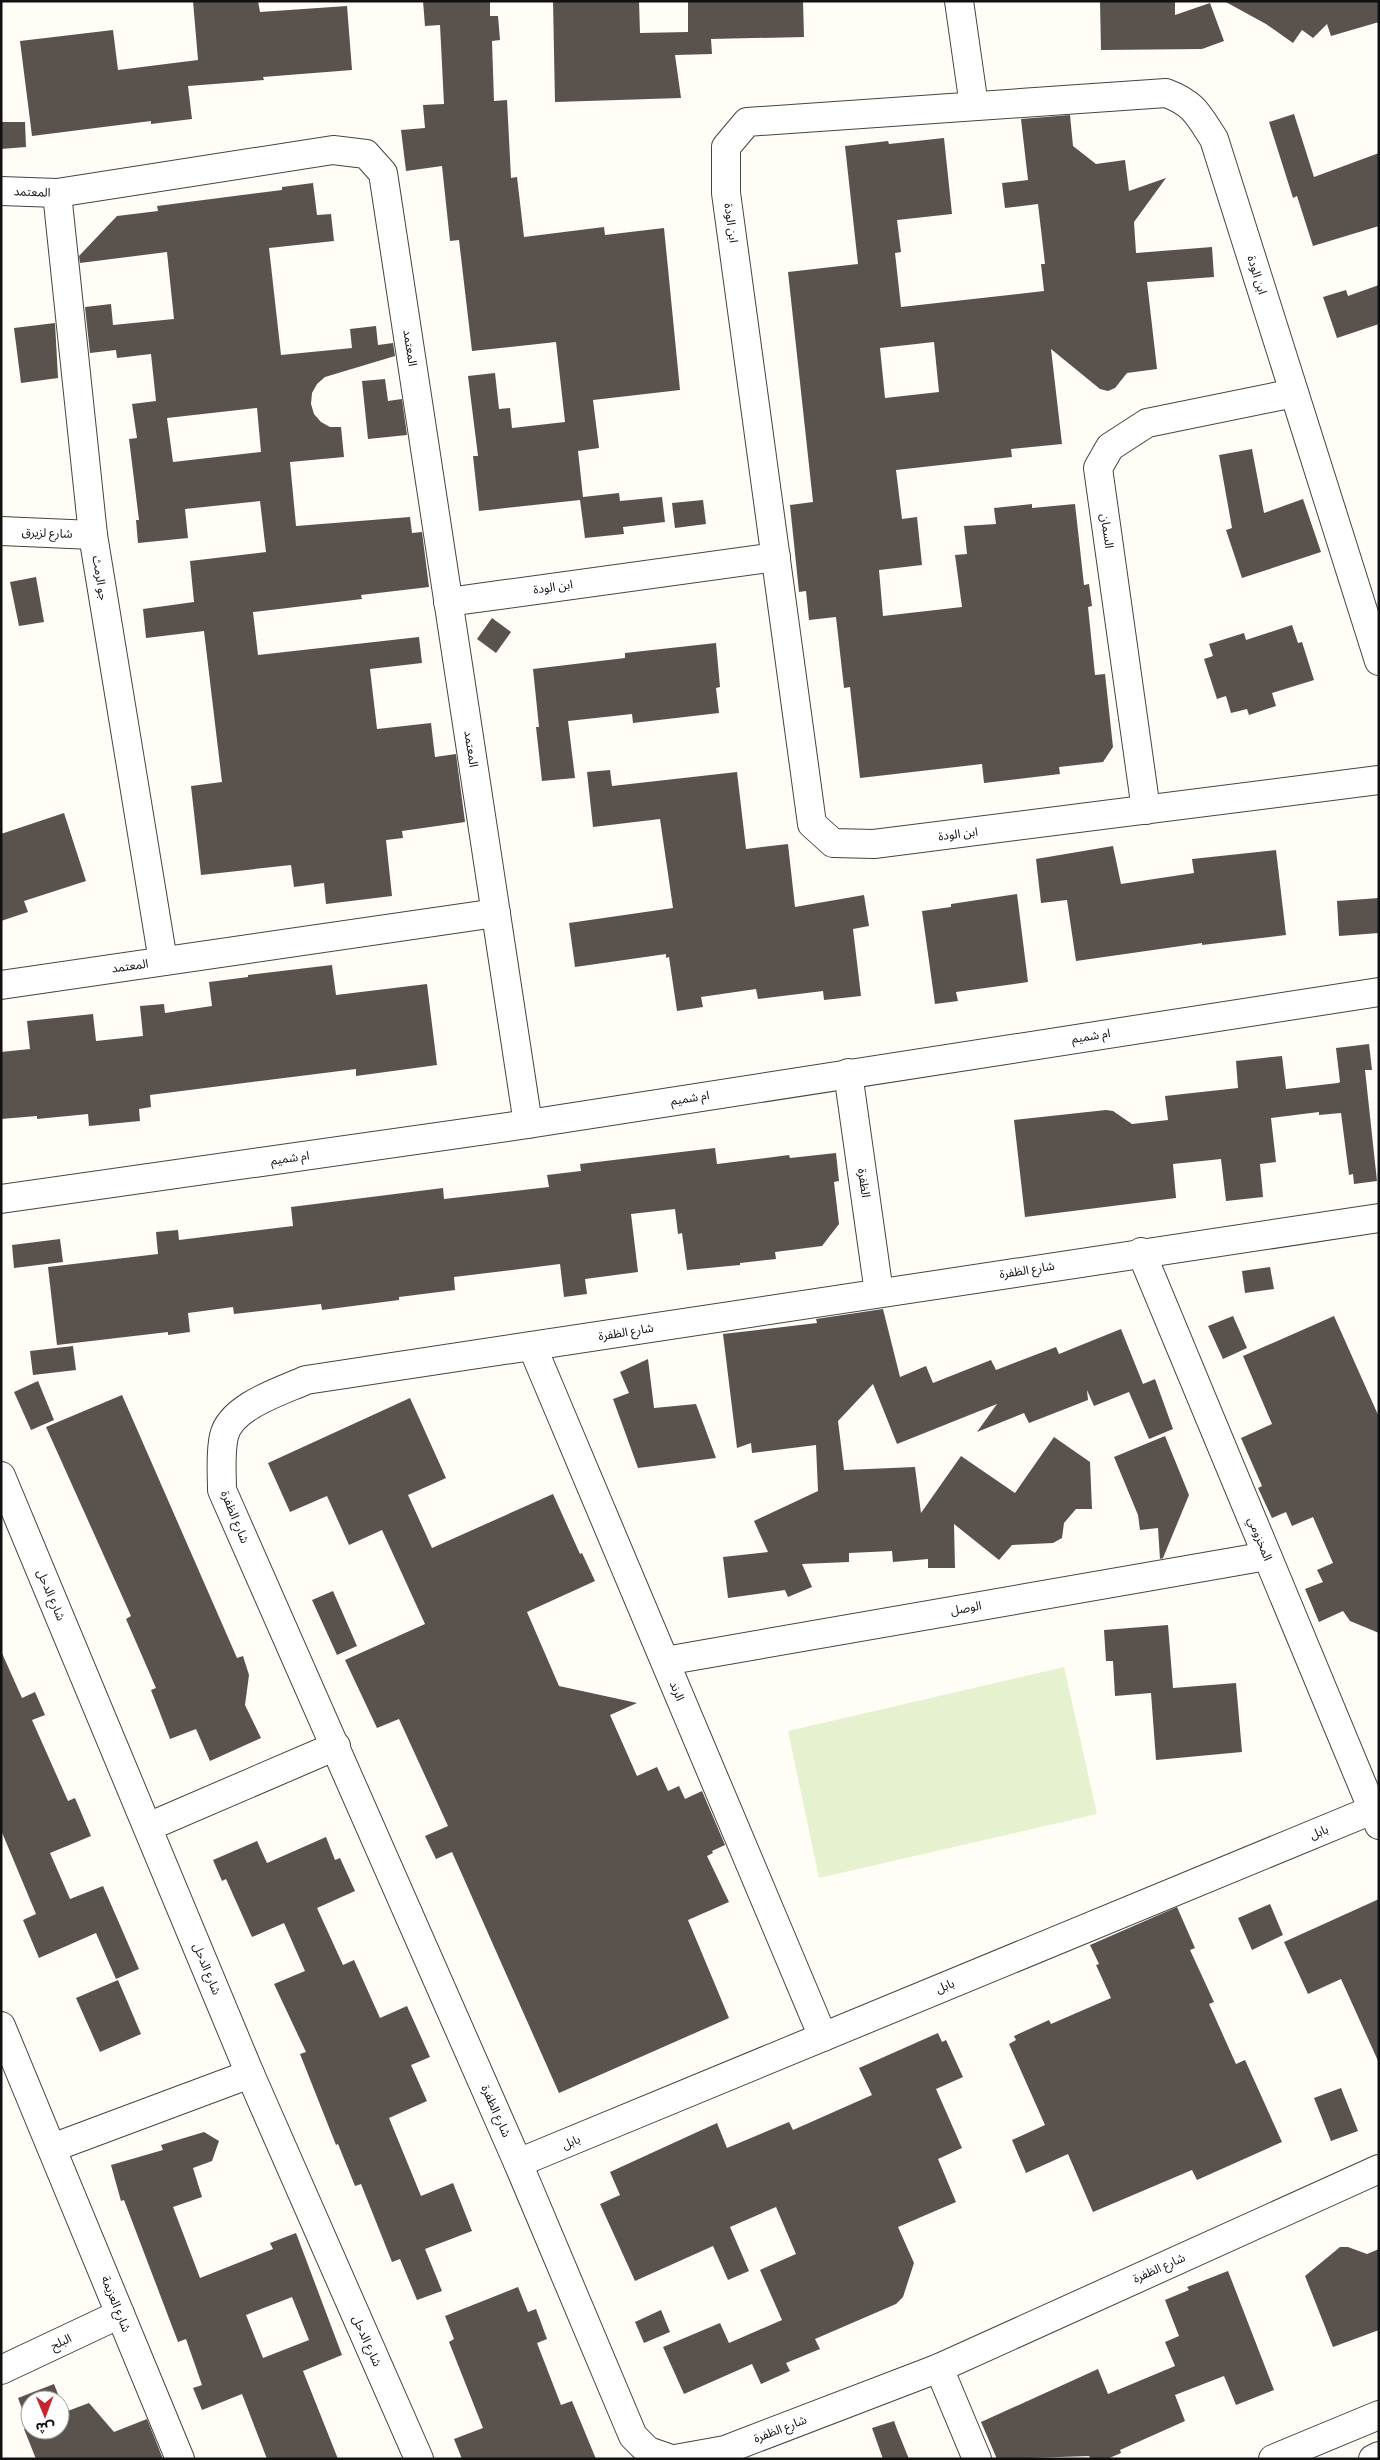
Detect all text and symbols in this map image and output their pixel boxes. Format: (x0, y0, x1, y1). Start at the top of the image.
street label: المعتمد (13, 183, 51, 201)
street label: ابن الودة (720, 202, 742, 244)
street label: ابن الودة (1244, 254, 1271, 297)
street label: المعتمد (399, 328, 421, 368)
street label: السمان (1097, 513, 1117, 549)
street label: شارع لزيرق (21, 524, 73, 543)
street label: جو الرمث (89, 554, 111, 602)
street label: ابن الودة (532, 576, 574, 598)
street label: المعتمد (460, 729, 482, 769)
street label: ابن الودة (937, 824, 979, 844)
street label: المعتمد (111, 955, 150, 976)
street label: ام شميم (1070, 1025, 1112, 1048)
street label: ام شميم (669, 1087, 711, 1110)
street label: ام شميم (270, 1147, 311, 1170)
street label: الظفرة (854, 1167, 874, 1199)
street label: شارع الظفرة (998, 1258, 1056, 1283)
street label: شارع الظفرة (597, 1320, 655, 1345)
street label: شارع الظفرة (216, 1488, 253, 1546)
street label: المخزومي (1242, 1515, 1276, 1564)
street label: شارع الدحل (32, 1567, 69, 1624)
street label: الوصل (949, 1597, 983, 1619)
street label: الرند (666, 1679, 688, 1703)
street label: بابل (1307, 1821, 1331, 1843)
street label: شارع الدحل (188, 1941, 225, 1998)
street label: بابل (933, 1975, 957, 1997)
street label: شارع الظفرة (476, 2082, 515, 2140)
street label: بابل (559, 2131, 583, 2153)
street label: شارع الظفرة (1130, 2249, 1188, 2288)
street label: شارع العزيمة (97, 2274, 135, 2335)
street label: شارع الدحل (348, 2313, 385, 2369)
street label: البلح (48, 2330, 75, 2355)
north arrow (20, 2390, 70, 2440)
street label: شارع الظفرة (751, 2412, 809, 2447)
text: ش (35, 2418, 55, 2438)

